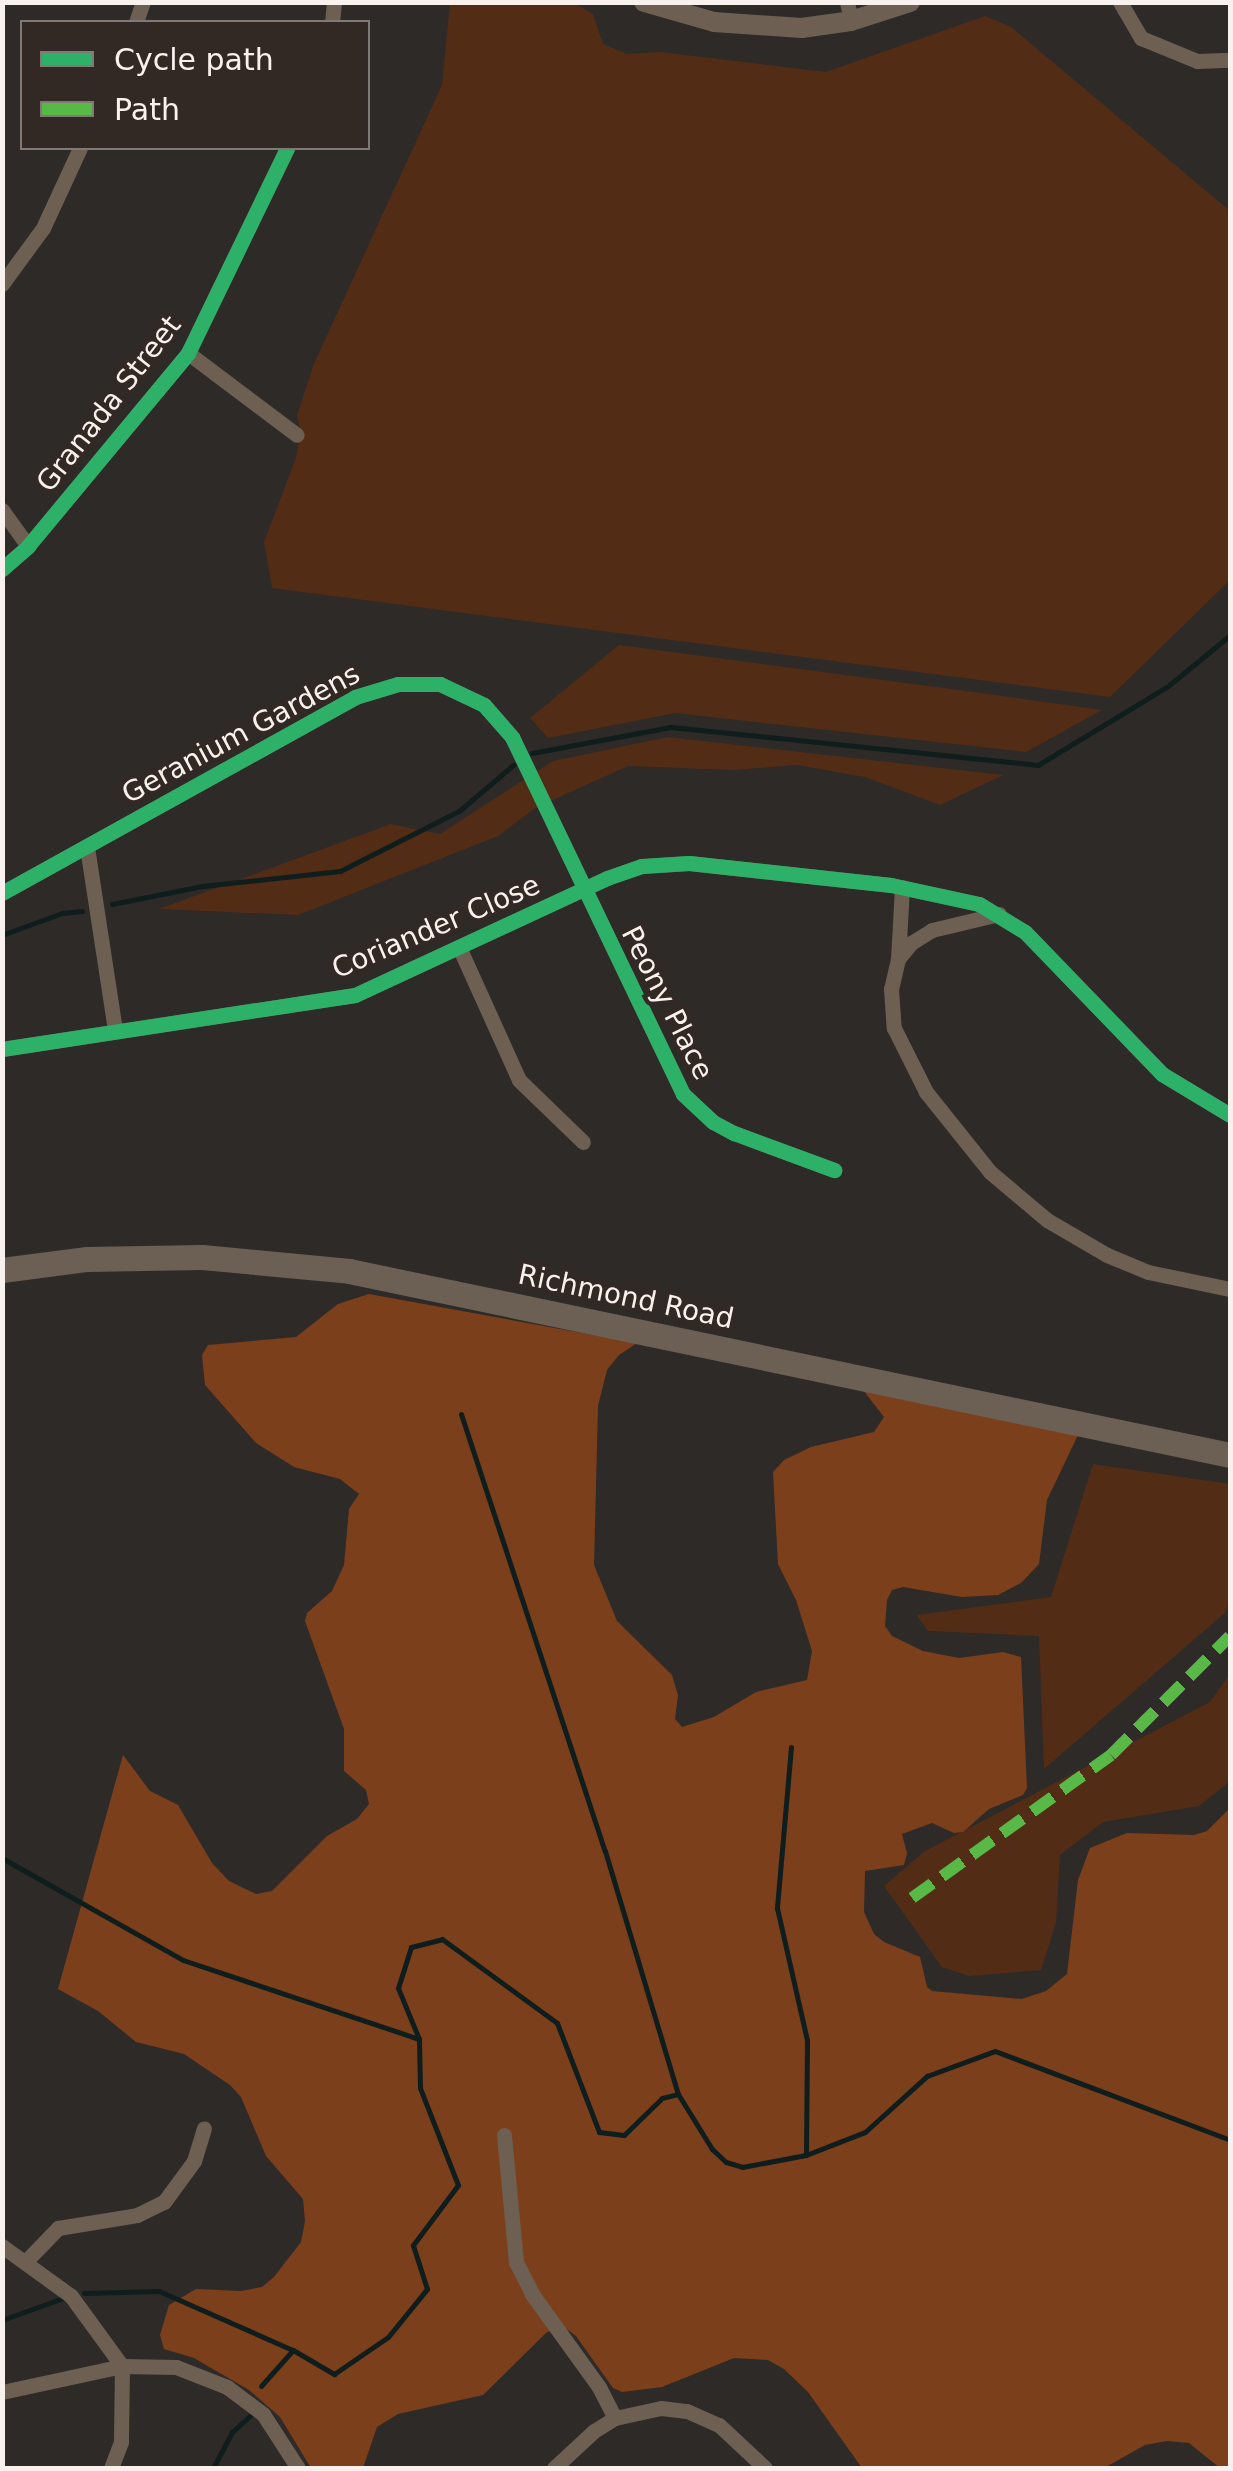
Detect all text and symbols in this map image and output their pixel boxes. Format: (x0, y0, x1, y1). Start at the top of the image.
legend (20, 20, 370, 150)
text: Cycle path (114, 42, 274, 77)
text: Path (114, 92, 180, 127)
street label: Granada Street (30, 309, 188, 499)
street label: Geranium Gardens (116, 657, 366, 811)
street label: Coriander Close (327, 868, 545, 986)
street label: Peony Place (614, 921, 720, 1085)
street label: Richmond Road (515, 1258, 737, 1336)

